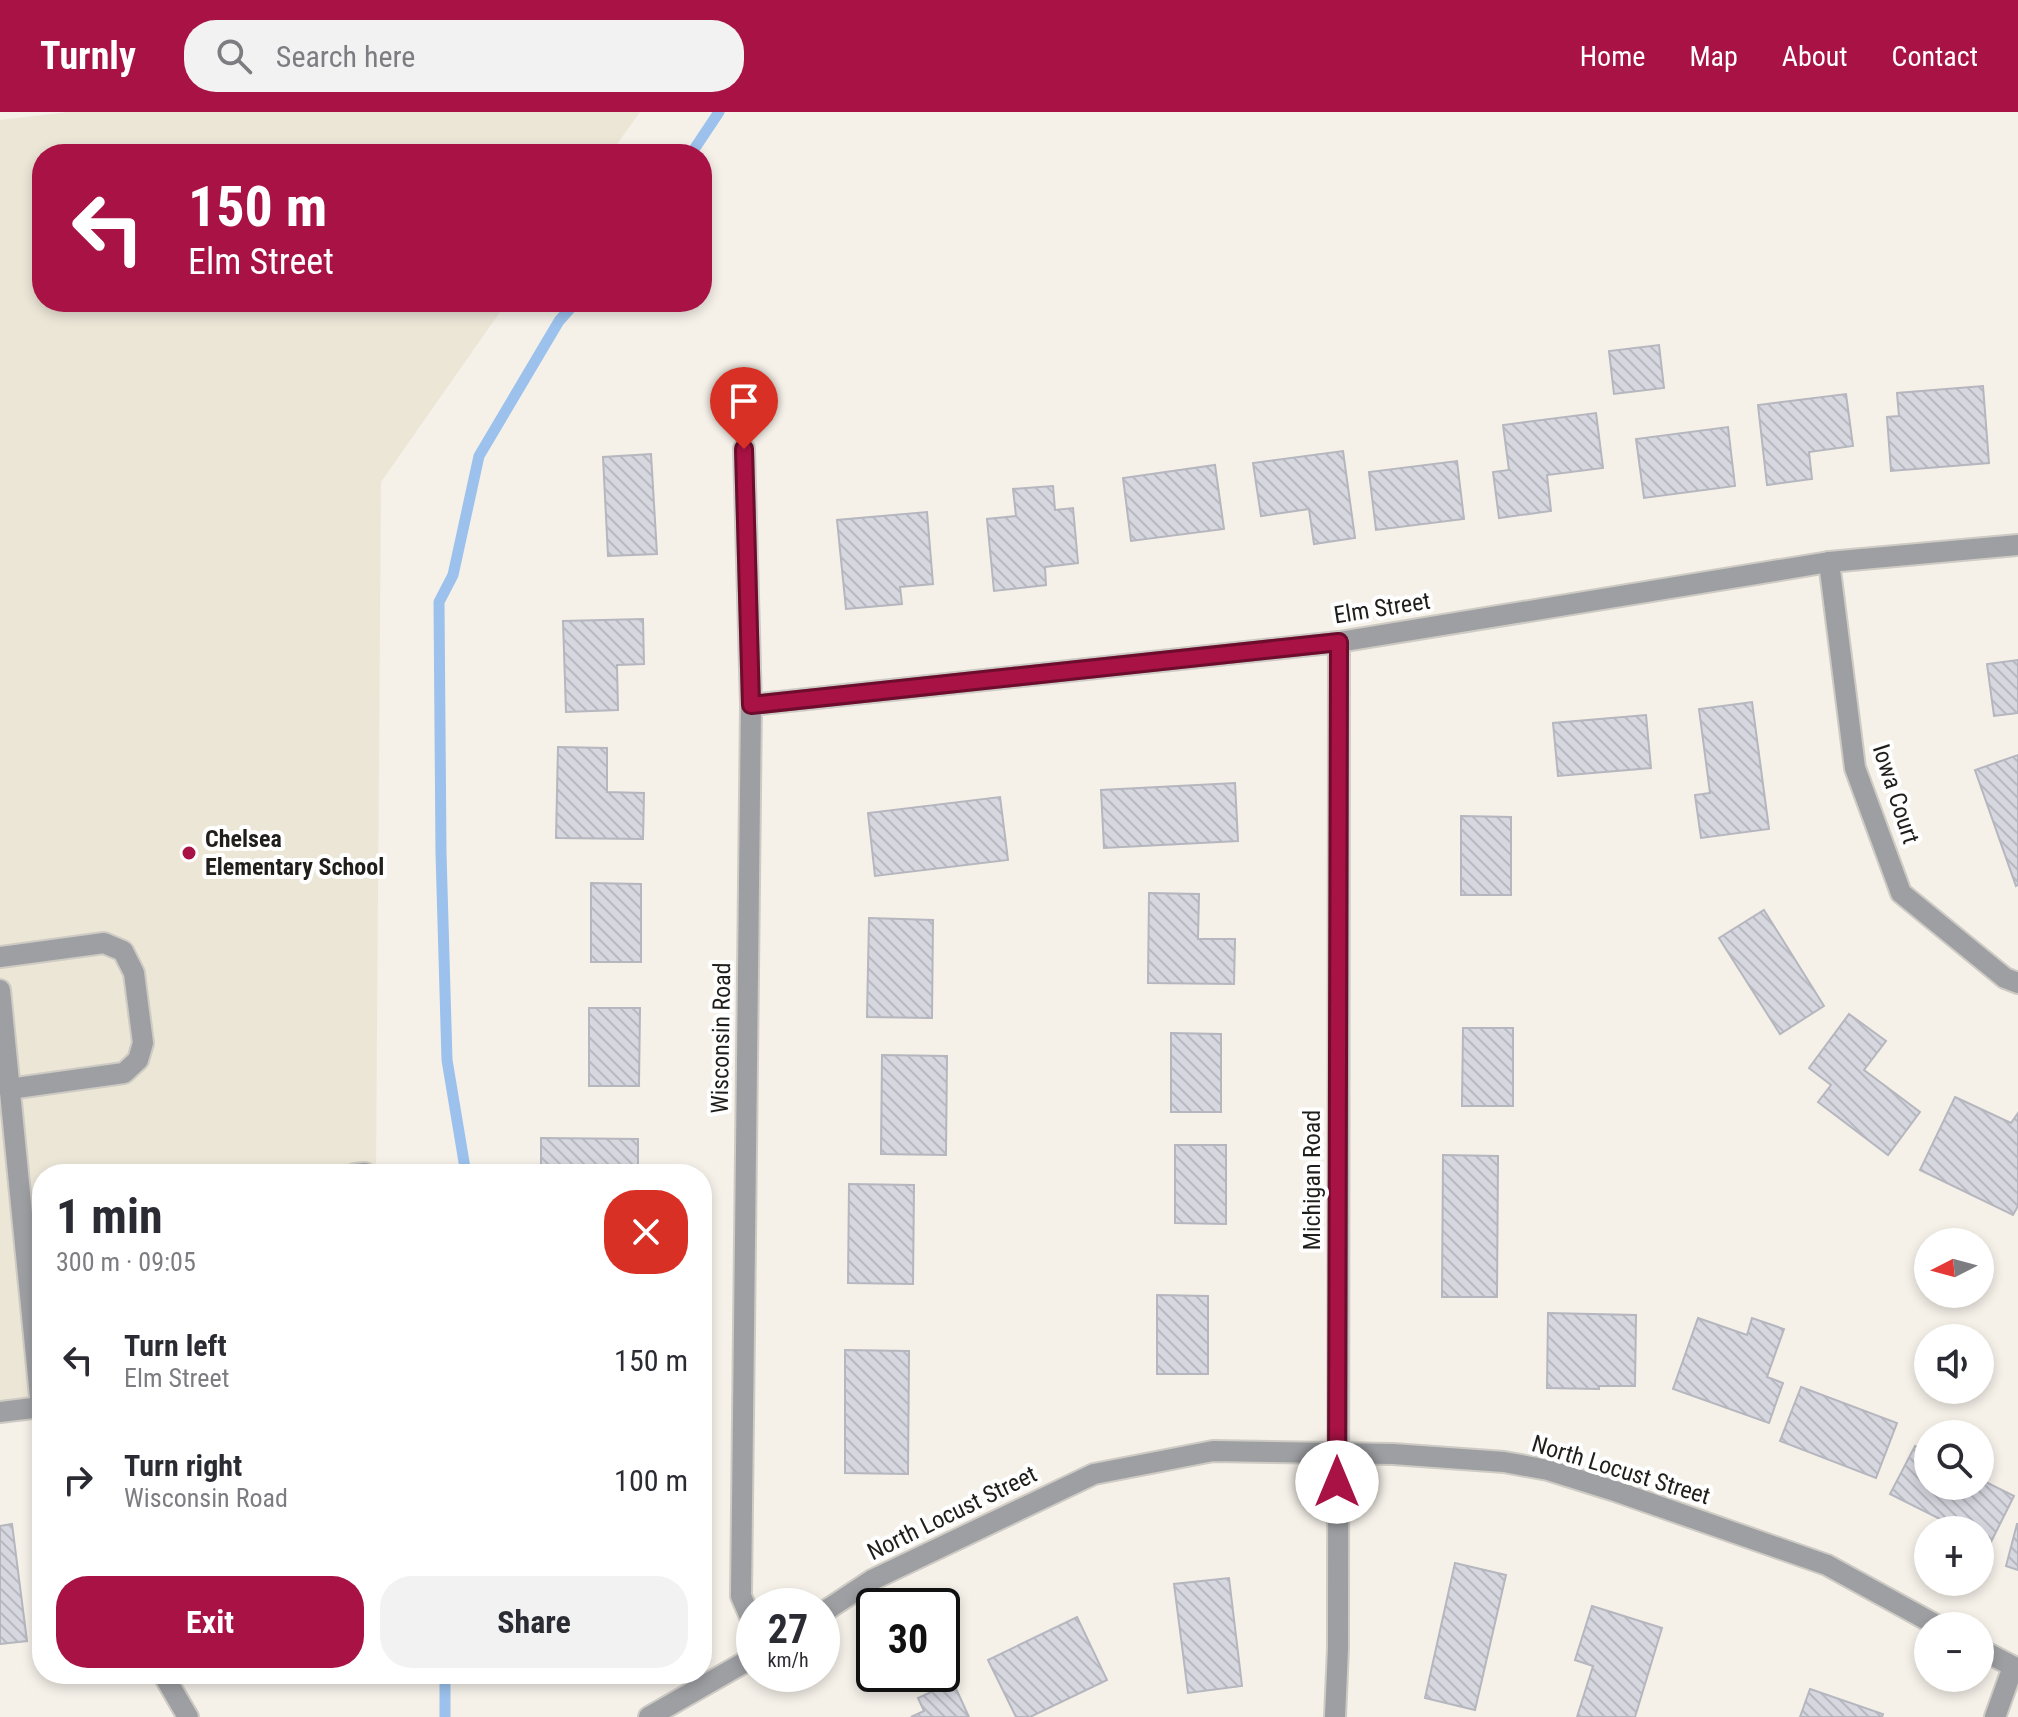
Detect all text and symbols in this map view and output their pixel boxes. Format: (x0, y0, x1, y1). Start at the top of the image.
search box (184, 20, 744, 92)
text: Turnly (40, 34, 136, 78)
icon: search (212, 34, 256, 78)
text: Search here (276, 39, 415, 74)
text: Home (1580, 40, 1645, 73)
text: Map (1689, 40, 1738, 73)
text: About (1782, 40, 1848, 73)
text: Contact (1892, 40, 1978, 73)
text: 150 m (188, 174, 327, 240)
icon: left (56, 176, 160, 280)
text: Elm Street (188, 241, 334, 283)
pin (710, 367, 778, 449)
icon: arrive (722, 379, 766, 423)
street label: Elm Street (1332, 587, 1432, 629)
street label: Iowa Court (1867, 741, 1925, 847)
place label: Chelsea Elementary School (205, 825, 384, 881)
marker: Chelsea Elementary School (180, 844, 198, 862)
street label: Wisconsin Road (706, 962, 736, 1114)
street label: Michigan Road (1298, 1110, 1326, 1250)
text: 1 min (56, 1188, 163, 1245)
button: close (604, 1190, 688, 1274)
north arrow (1914, 1228, 1994, 1308)
map controls (1914, 1228, 1994, 1692)
text: 300 m · 09:05 (56, 1247, 196, 1277)
button: sound (1914, 1324, 1994, 1404)
text: Turn left (124, 1328, 227, 1363)
icon: left (56, 1338, 100, 1382)
text: 150 m (614, 1343, 688, 1378)
text: Elm Street (124, 1363, 229, 1393)
button: search (1914, 1420, 1994, 1500)
street label: North Locust Street (1528, 1430, 1714, 1510)
position arrow (1295, 1440, 1379, 1524)
text: Turn right (124, 1448, 242, 1483)
icon: right (56, 1458, 100, 1502)
street label: North Locust Street (863, 1460, 1041, 1566)
text: 100 m (614, 1463, 688, 1498)
text: Wisconsin Road (124, 1483, 288, 1513)
button: + (1914, 1516, 1994, 1596)
button: Exit (56, 1576, 364, 1668)
button: Share (380, 1576, 688, 1668)
speed limit sign: 30 (856, 1588, 960, 1692)
text: 27 (768, 1606, 808, 1653)
button: − (1914, 1612, 1994, 1692)
text: km/h (767, 1648, 809, 1672)

